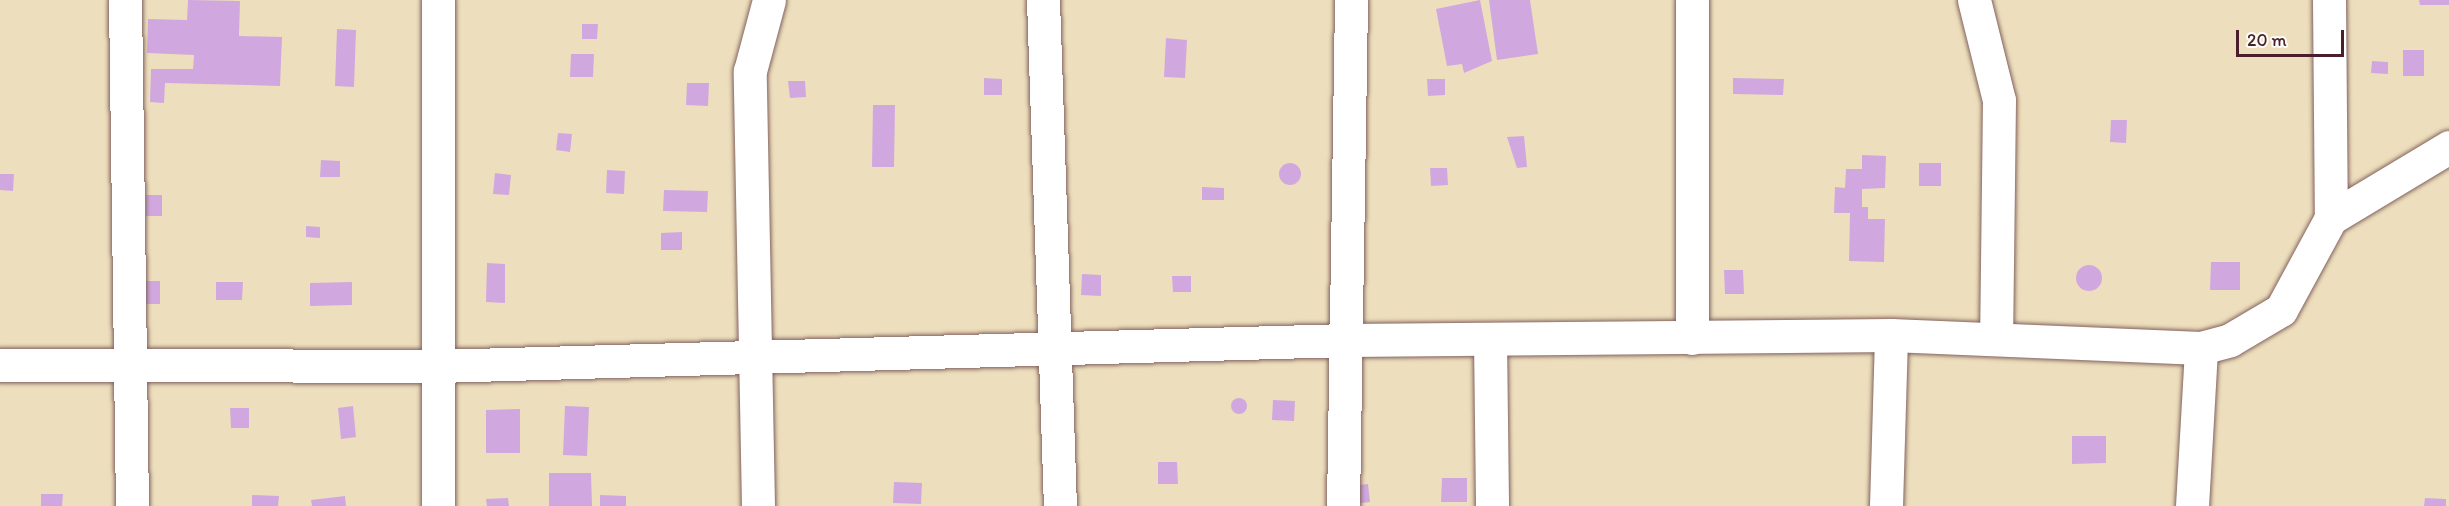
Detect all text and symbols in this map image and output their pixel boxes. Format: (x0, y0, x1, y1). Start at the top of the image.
scale bar (2239, 18, 2347, 56)
text: 20 m (2247, 29, 2287, 51)

